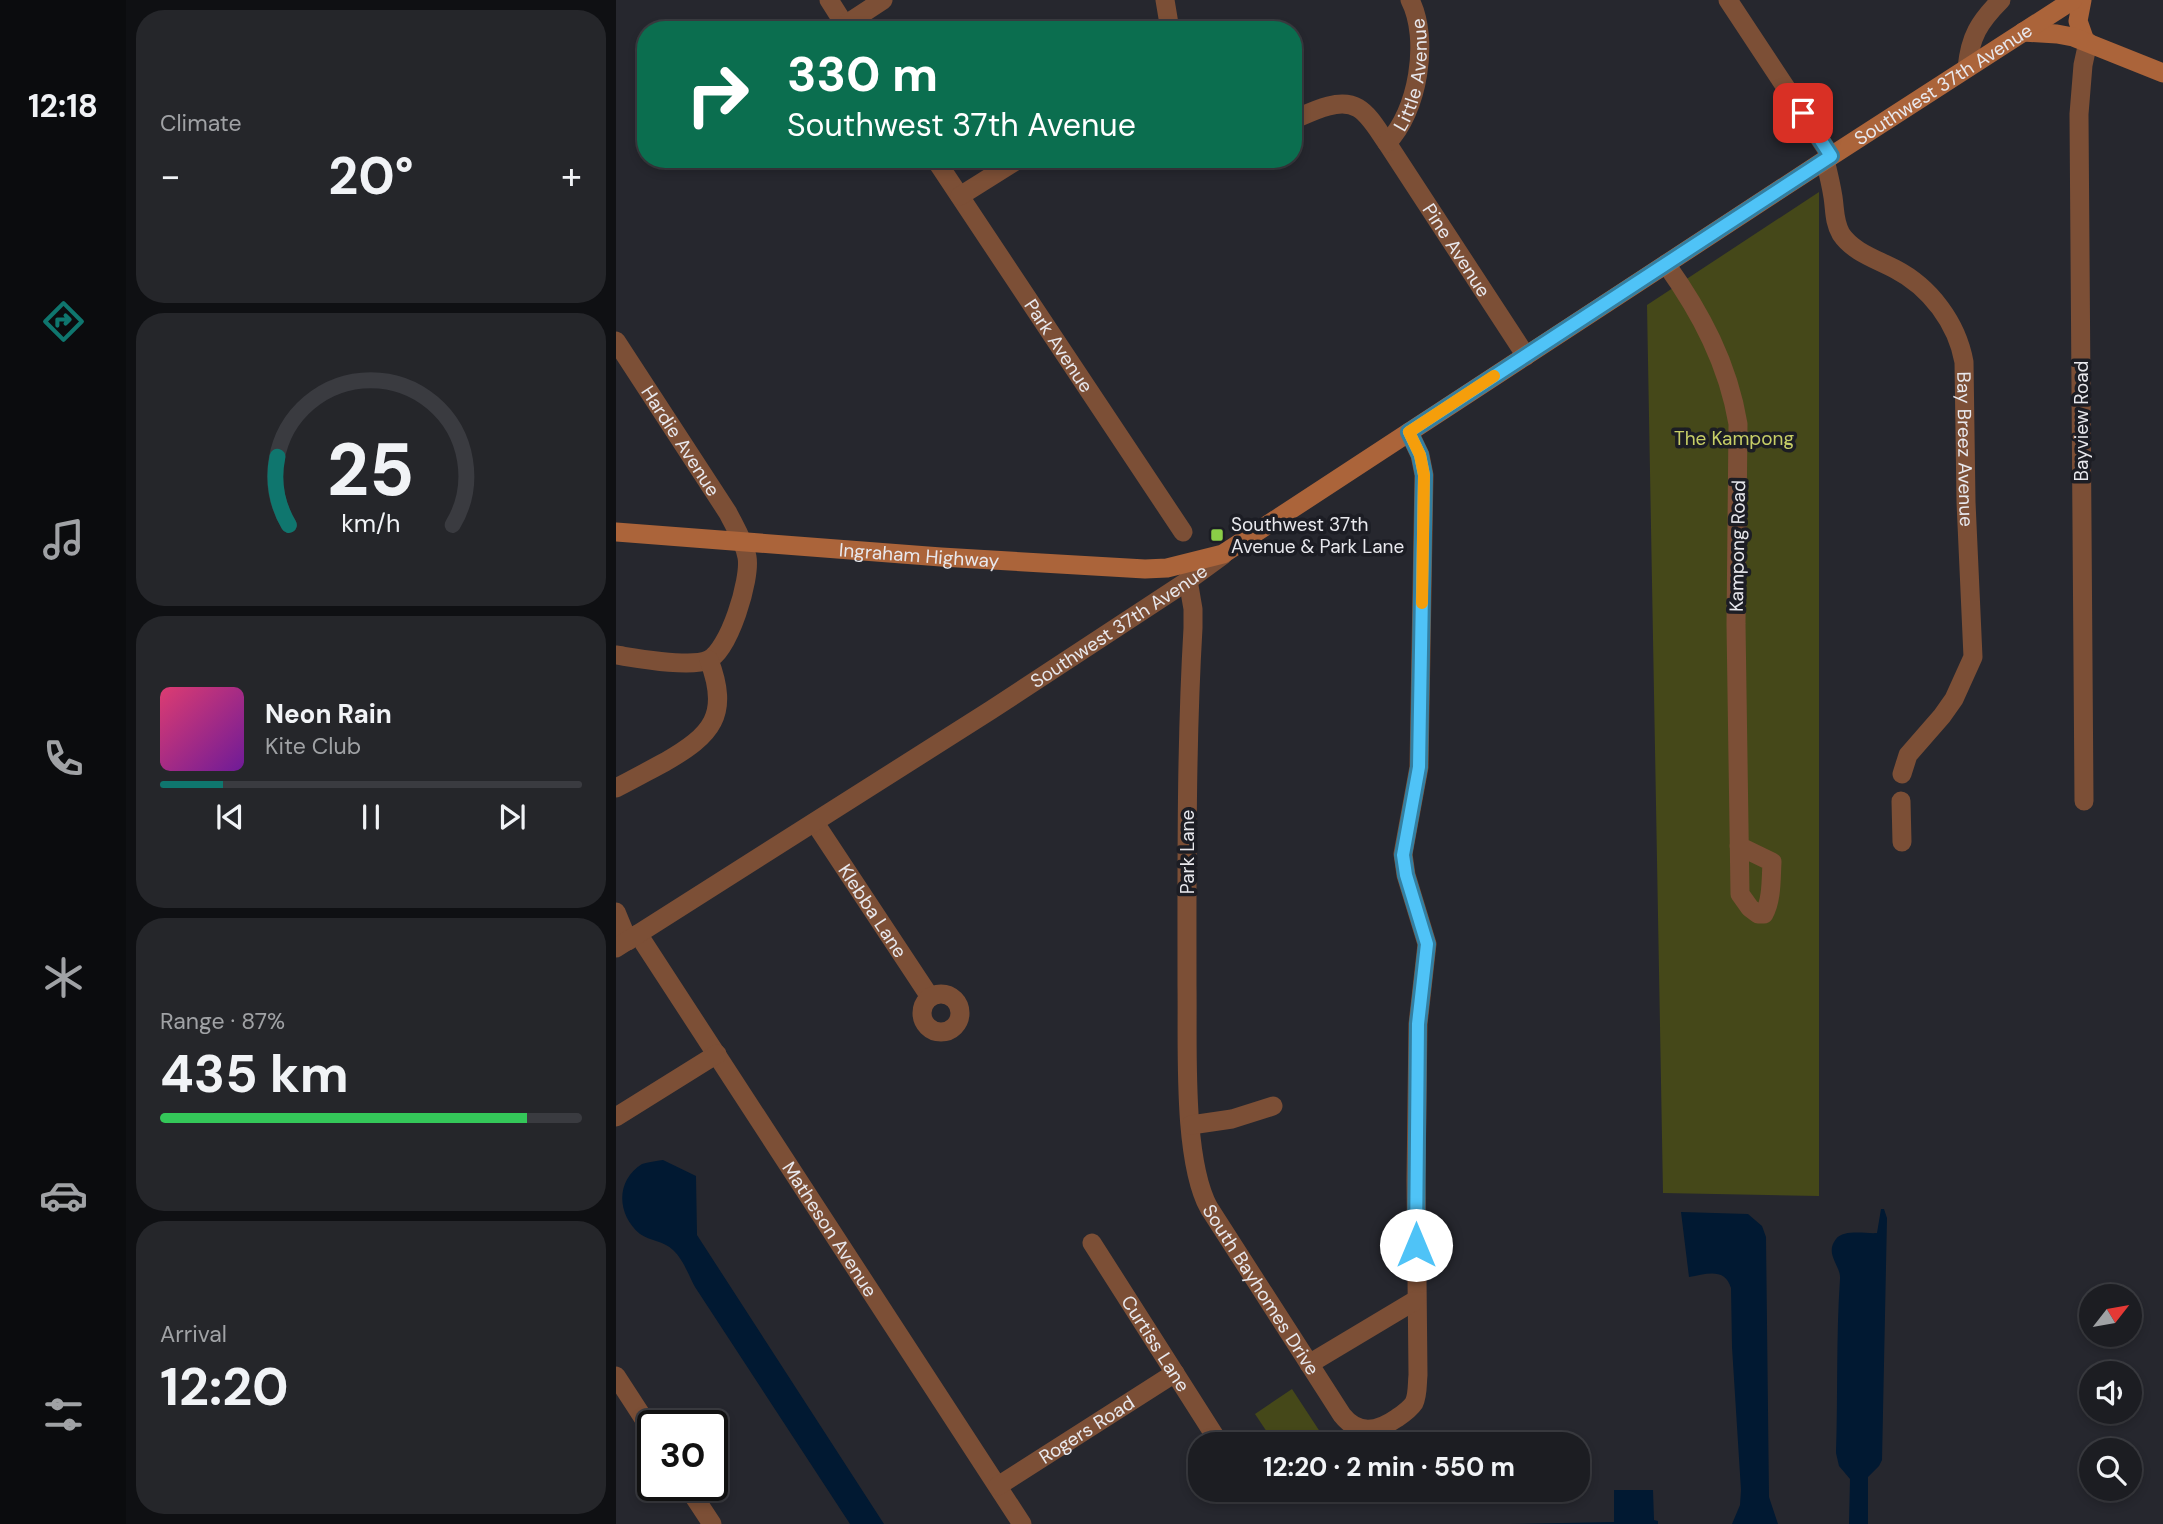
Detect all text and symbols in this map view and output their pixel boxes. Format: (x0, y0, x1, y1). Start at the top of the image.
street label: Little Avenue (1388, 16, 1433, 136)
street label: Southwest 37th Avenue (1849, 18, 2037, 151)
text: 330 m (787, 42, 938, 106)
icon: right (672, 49, 763, 140)
pin (1773, 83, 1833, 143)
text: 12:18 (28, 85, 98, 127)
icon: arrive (1784, 94, 1822, 132)
text: Southwest 37th Avenue (787, 104, 1136, 146)
text: Climate (160, 108, 242, 138)
text: 20° (328, 142, 414, 210)
text: − (160, 151, 181, 201)
text: + (561, 151, 582, 201)
street label: Pine Avenue (1417, 199, 1496, 302)
street label: Park Avenue (1019, 294, 1099, 397)
icon: directions (39, 297, 88, 346)
street label: Bayview Road (2069, 361, 2094, 481)
street label: Bay Breez Avenue (1951, 371, 1979, 527)
street label: Hardie Avenue (635, 381, 726, 501)
text: 25 (327, 424, 415, 519)
park label: The Kampong (1674, 426, 1794, 451)
street label: Kampong Road (1724, 480, 1751, 612)
text: km/h (341, 507, 401, 540)
place label: Southwest 37th Avenue & Park Lane (1231, 512, 1404, 559)
icon: music (39, 515, 88, 564)
marker: Southwest 37th Avenue & Park Lane (1209, 527, 1225, 543)
street label: Ingraham Highway (838, 537, 1000, 573)
street label: Southwest 37th Avenue (1026, 559, 1212, 694)
text: Neon Rain (265, 697, 392, 731)
text: Kite Club (265, 731, 361, 761)
icon: phone (39, 734, 88, 783)
icon: previous (211, 798, 249, 836)
icon: pause (352, 798, 390, 836)
icon: next (493, 798, 531, 836)
street label: Park Lane (1175, 810, 1200, 894)
street label: Klebba Lane (832, 859, 913, 963)
icon: climate (39, 953, 88, 1002)
text: Range · 87% (160, 1006, 285, 1036)
text: 435 km (160, 1040, 349, 1108)
street label: Matheson Avenue (776, 1157, 883, 1302)
icon: car (39, 1171, 88, 1220)
street label: South Bayhomes Drive (1197, 1199, 1325, 1380)
position arrow (1379, 1208, 1453, 1282)
north arrow (2079, 1284, 2142, 1348)
map controls (2079, 1284, 2142, 1501)
street label: Curtiss Lane (1115, 1291, 1196, 1397)
text: Arrival (160, 1319, 227, 1349)
text: 12:20 (160, 1353, 289, 1421)
button: sound (2079, 1361, 2142, 1424)
icon: filters (39, 1390, 88, 1439)
street label: Rogers Road (1034, 1390, 1139, 1470)
speed limit sign: 30 (637, 1410, 728, 1501)
button: search (2079, 1438, 2142, 1501)
text: 12:20 · 2 min · 550 m (1263, 1450, 1515, 1484)

